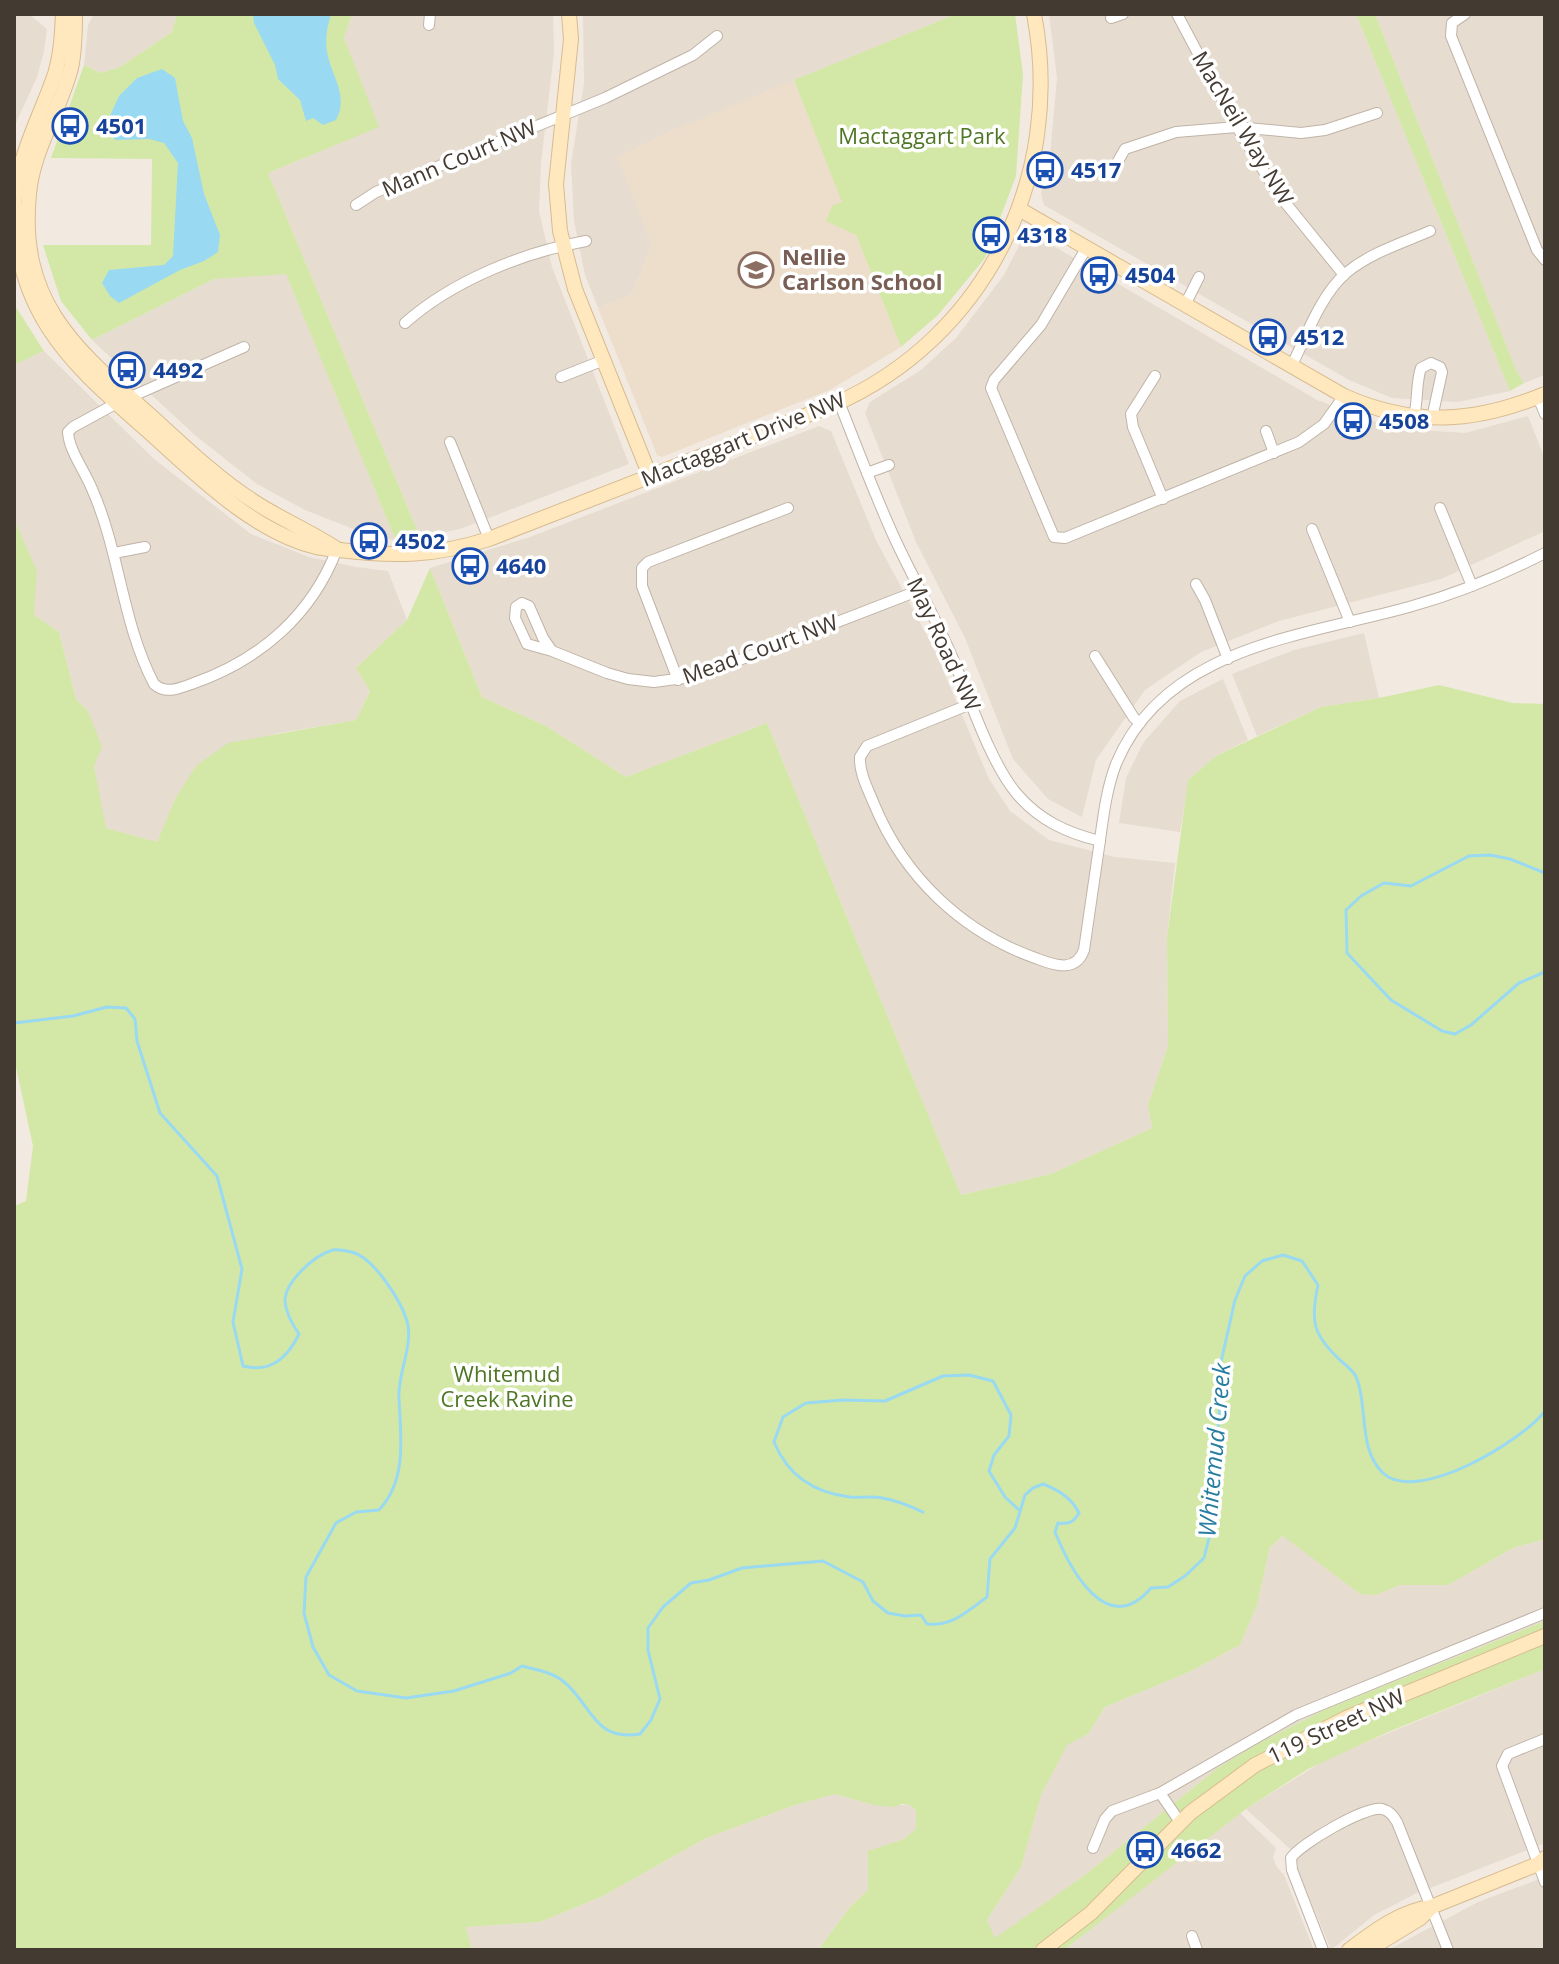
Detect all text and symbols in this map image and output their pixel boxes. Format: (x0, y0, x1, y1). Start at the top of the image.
street label: MacNeil Way NW (1186, 45, 1302, 210)
bus stop icon: 4501 (51, 107, 89, 145)
place label: 4501 (96, 110, 146, 140)
street label: Mann Court NW (377, 111, 540, 203)
park label: Mactaggart Park (838, 120, 1006, 150)
bus stop icon: 4517 (1026, 151, 1064, 189)
place label: 4517 (1071, 154, 1121, 184)
bus stop icon: 4318 (972, 216, 1010, 254)
place label: 4318 (1017, 219, 1067, 249)
place label: Nellie Carlson School (782, 241, 943, 296)
school or university icon: Nellie Carlson School (737, 251, 775, 289)
bus stop icon: 4504 (1080, 256, 1118, 294)
place label: 4504 (1125, 259, 1176, 289)
bus stop icon: 4512 (1249, 318, 1287, 356)
place label: 4512 (1294, 321, 1344, 351)
bus stop icon: 4492 (108, 351, 146, 389)
place label: 4492 (153, 354, 203, 384)
street label: Mactaggart Drive NW (636, 383, 849, 493)
bus stop icon: 4508 (1334, 402, 1372, 440)
place label: 4508 (1379, 405, 1429, 435)
bus stop icon: 4502 (350, 522, 388, 560)
place label: 4502 (395, 525, 445, 555)
bus stop icon: 4640 (451, 547, 489, 585)
place label: 4640 (496, 550, 546, 580)
street label: May Road NW (901, 572, 989, 715)
street label: Mead Court NW (678, 606, 842, 690)
park label: Whitemud Creek Ravine (440, 1358, 574, 1413)
water label: Whitemud Creek (1189, 1360, 1238, 1538)
street label: 119 Street NW (1262, 1680, 1409, 1770)
bus stop icon: 4662 (1126, 1831, 1164, 1869)
place label: 4662 (1171, 1834, 1221, 1864)

